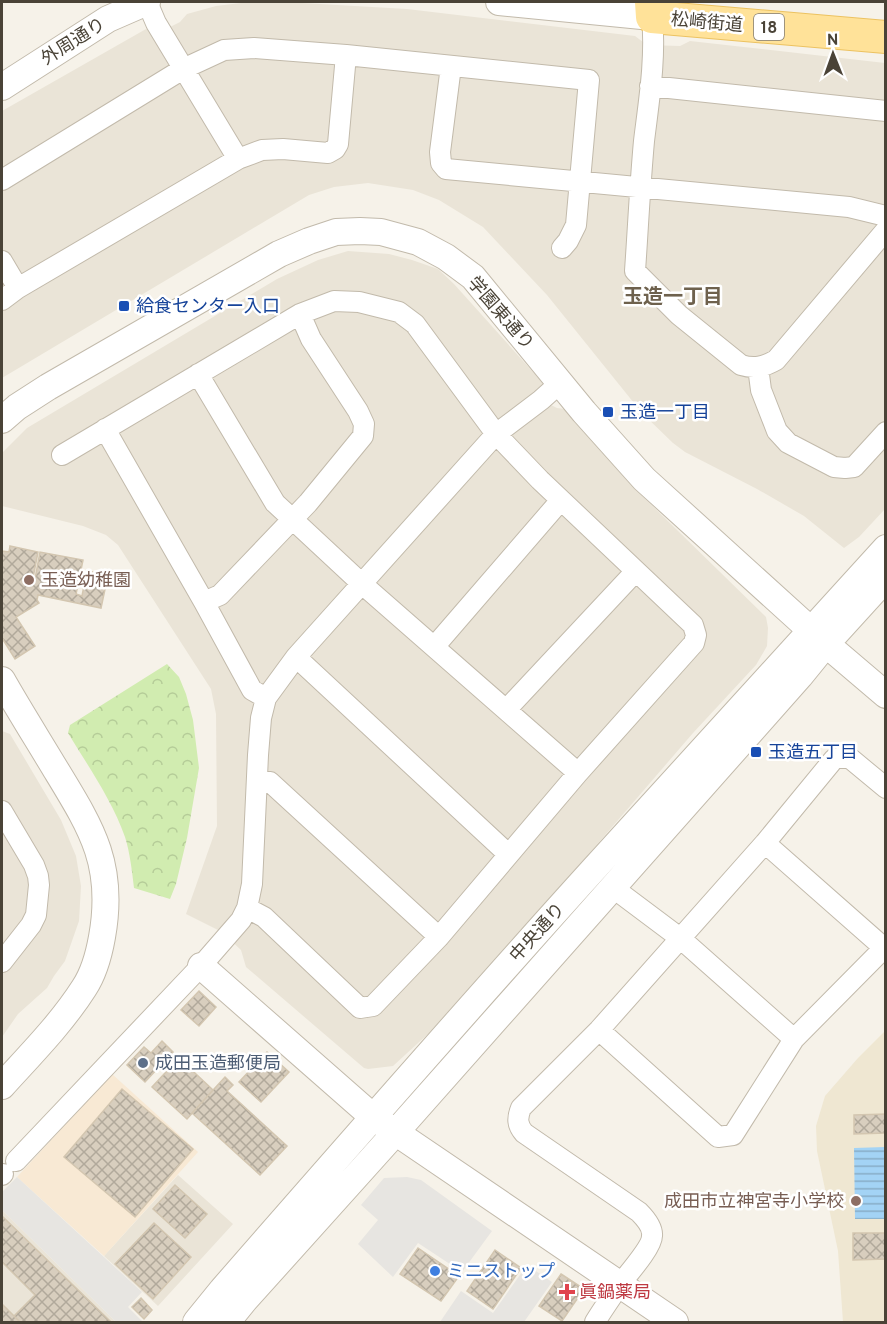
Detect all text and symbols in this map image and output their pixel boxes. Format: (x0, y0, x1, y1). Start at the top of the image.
street label: 松崎街道 (670, 9, 744, 38)
street label: 外周通り (37, 13, 110, 71)
road number: 18 (754, 14, 784, 40)
north arrow (803, 24, 863, 84)
text: N (827, 31, 839, 51)
street label: 学園東通り (462, 272, 538, 355)
district label: 玉造一丁目 (623, 285, 723, 311)
place label: 給食センター入口 (136, 296, 280, 319)
marker: 給食センター入口 (117, 299, 131, 313)
place label: 玉造一丁目 (620, 402, 710, 425)
marker: 玉造一丁目 (601, 405, 615, 419)
place label: 玉造幼稚園 (41, 570, 131, 593)
marker: 玉造幼稚園 (22, 573, 36, 587)
place label: 玉造五丁目 (768, 742, 858, 765)
marker: 玉造五丁目 (749, 745, 763, 759)
street label: 中央通り (505, 899, 571, 967)
place label: 成田玉造郵便局 (155, 1053, 281, 1076)
marker: 成田玉造郵便局 (136, 1056, 150, 1070)
place label: 成田市立神宮寺小学校 (664, 1191, 844, 1214)
marker: 成田市立神宮寺小学校 (849, 1194, 863, 1208)
place label: ミニストップ (447, 1261, 555, 1284)
marker: ミニストップ (428, 1264, 442, 1278)
place label: 眞鍋薬局 (579, 1282, 651, 1305)
marker: 眞鍋薬局 (560, 1285, 574, 1299)

